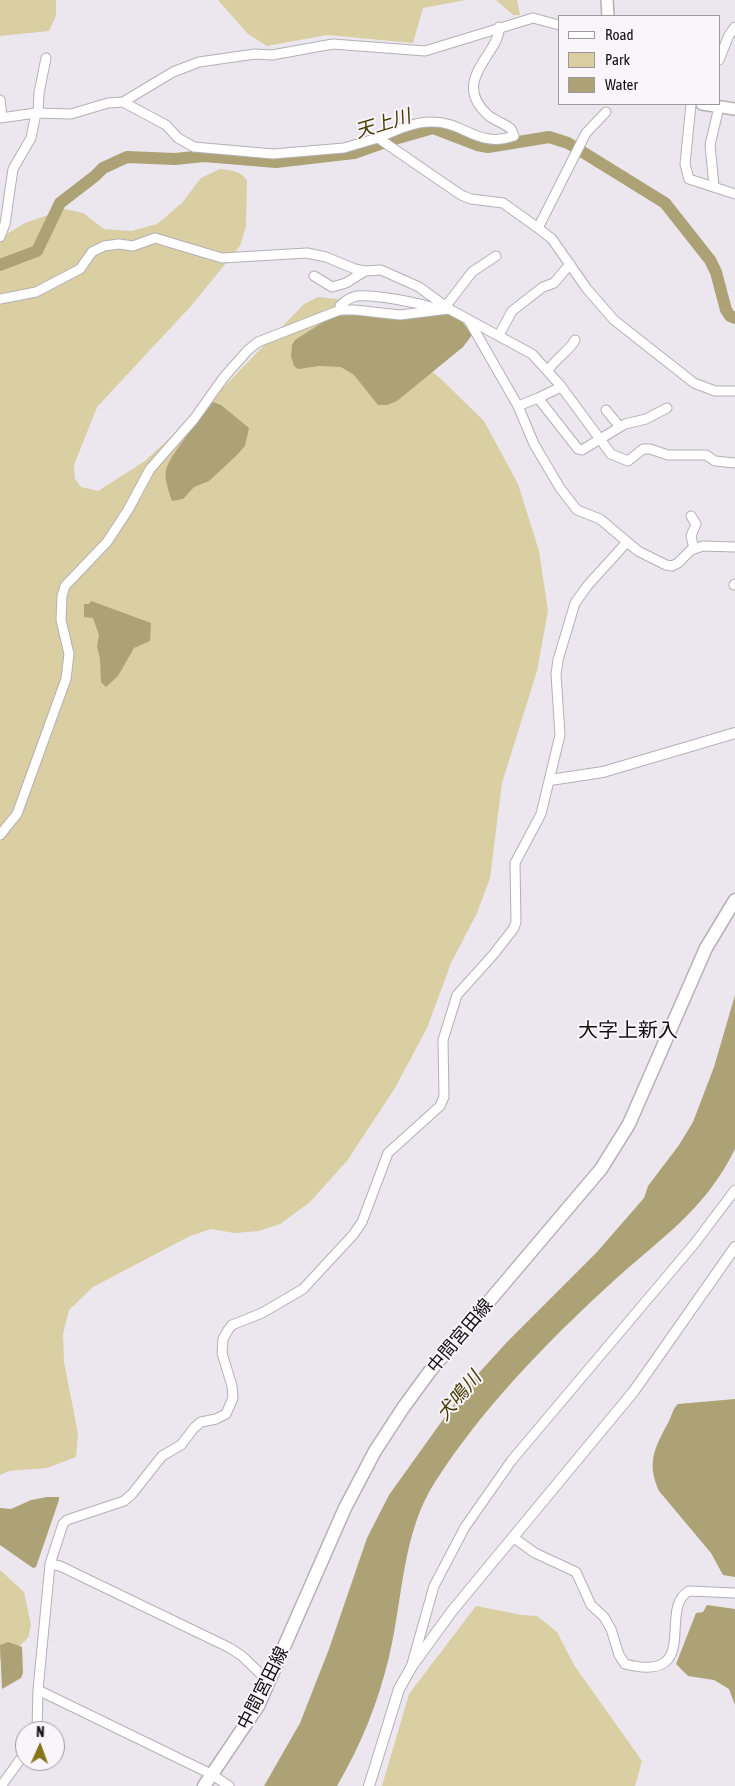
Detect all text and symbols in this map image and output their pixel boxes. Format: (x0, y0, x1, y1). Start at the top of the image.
legend (558, 15, 720, 105)
text: Road (605, 26, 634, 43)
text: Park (605, 51, 630, 68)
text: Water (605, 76, 638, 93)
water label: 天上川 (352, 105, 414, 143)
district label: 大字上新入 (578, 1019, 678, 1043)
street label: 中間宮田線 (423, 1295, 497, 1377)
water label: 犬鳴川 (432, 1367, 486, 1425)
street label: 中間宮田線 (233, 1643, 293, 1733)
north arrow (15, 1721, 65, 1771)
text: N (36, 1724, 45, 1740)

